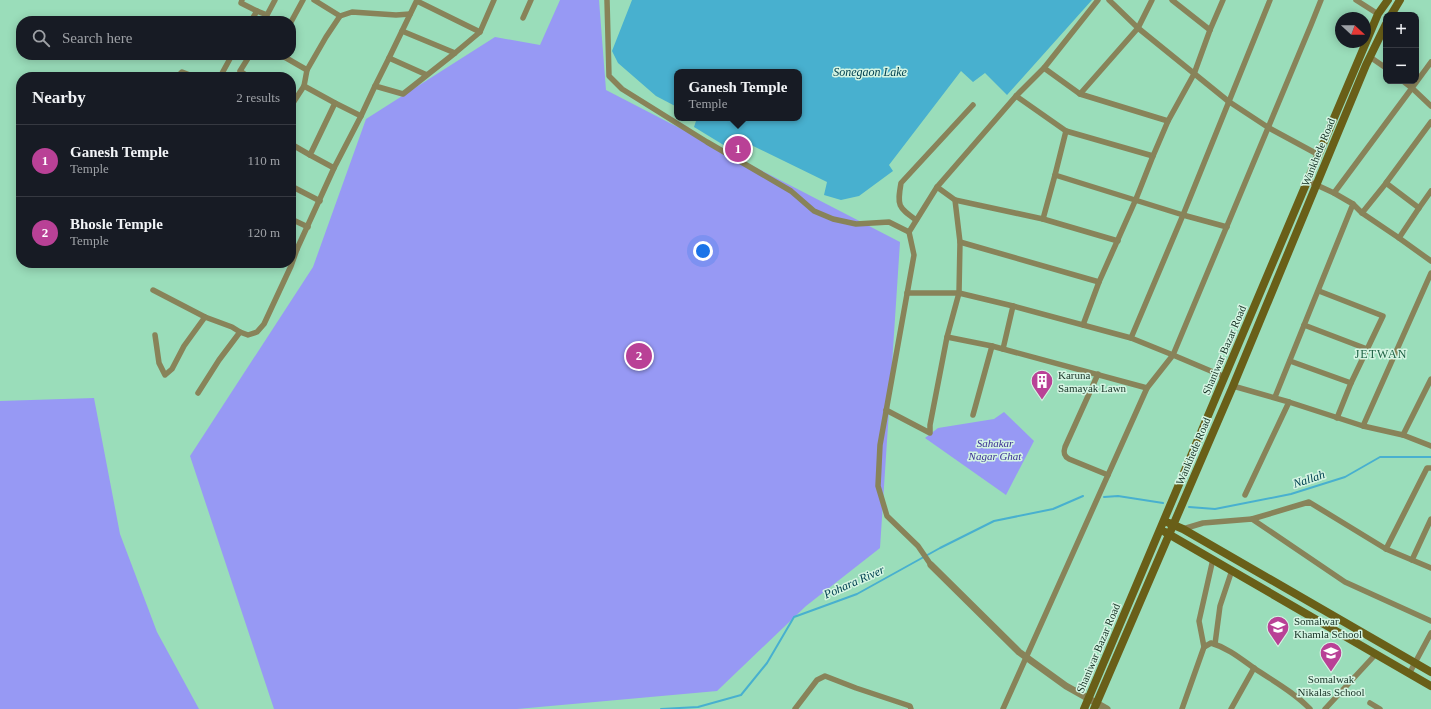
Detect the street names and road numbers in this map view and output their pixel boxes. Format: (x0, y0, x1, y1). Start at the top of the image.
street label: Wankhede Road (1299, 116, 1337, 188)
street label: Shaniwar Bazar Road (1200, 303, 1248, 396)
street label: Wankhede Road (1173, 415, 1213, 487)
street label: Shaniwar Bazar Road (1074, 601, 1122, 694)

